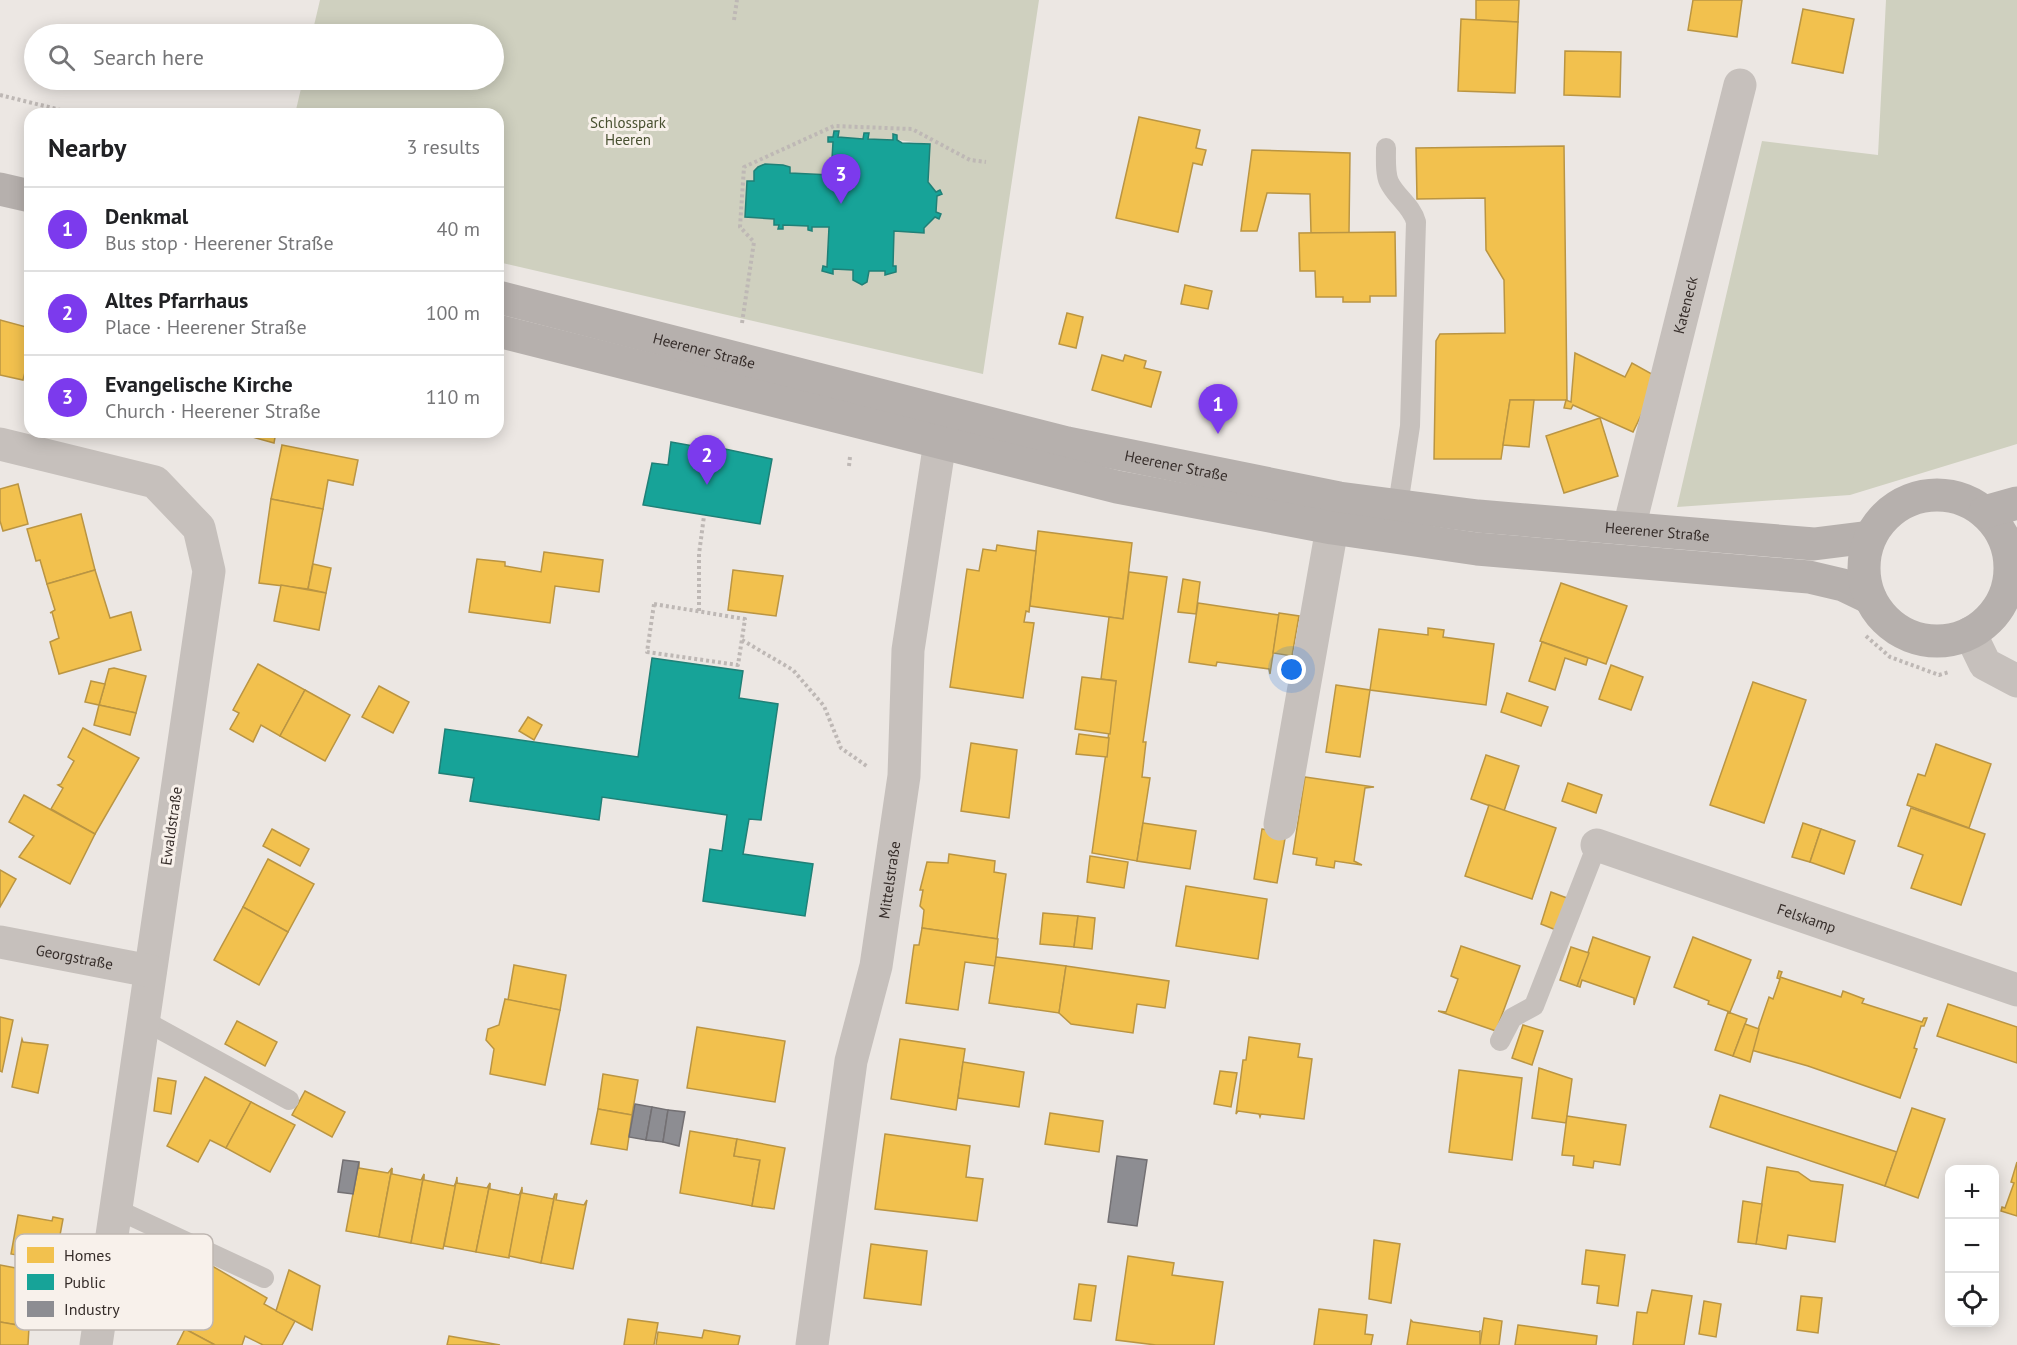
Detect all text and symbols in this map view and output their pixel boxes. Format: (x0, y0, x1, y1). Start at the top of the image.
search box (24, 24, 504, 90)
icon: search (45, 41, 78, 74)
text: Search here (93, 43, 204, 71)
park label: Schlosspark Heeren (590, 113, 667, 149)
text: Nearby (48, 131, 126, 164)
text: 3 results (407, 134, 480, 160)
pin: 3 (822, 154, 860, 204)
text: Denkmal (105, 202, 188, 230)
text: 1 (62, 216, 73, 242)
text: 40 m (437, 216, 480, 242)
text: Bus stop · Heerener Straße (105, 230, 334, 256)
street label: Kateneck (1669, 273, 1701, 336)
text: Altes Pfarrhaus (105, 286, 248, 314)
text: 2 (62, 300, 73, 326)
text: 100 m (426, 300, 480, 326)
text: Place · Heerener Straße (105, 314, 307, 340)
street label: Heerener Straße (651, 328, 758, 372)
text: Evangelische Kirche (105, 370, 293, 398)
text: 3 (62, 384, 73, 410)
text: 110 m (426, 384, 480, 410)
pin: 1 (1198, 384, 1238, 434)
text: Church · Heerener Straße (105, 398, 321, 424)
pin: 2 (688, 436, 726, 485)
street label: Heerener Straße (1123, 445, 1230, 485)
street label: Heerener Straße (1604, 517, 1710, 545)
your location (1277, 655, 1306, 684)
street label: Ewaldstraße (156, 785, 186, 867)
street label: Mittelstraße (874, 840, 904, 920)
street label: Felskamp (1775, 899, 1839, 936)
street label: Georgstraße (34, 940, 115, 973)
map controls (1945, 1165, 1999, 1327)
button: + (1945, 1165, 1999, 1219)
button: − (1945, 1219, 1999, 1273)
legend (15, 1234, 213, 1330)
text: Homes (64, 1245, 111, 1265)
text: Public (64, 1272, 106, 1292)
button: locate (1945, 1273, 1999, 1327)
text: Industry (64, 1299, 120, 1319)

